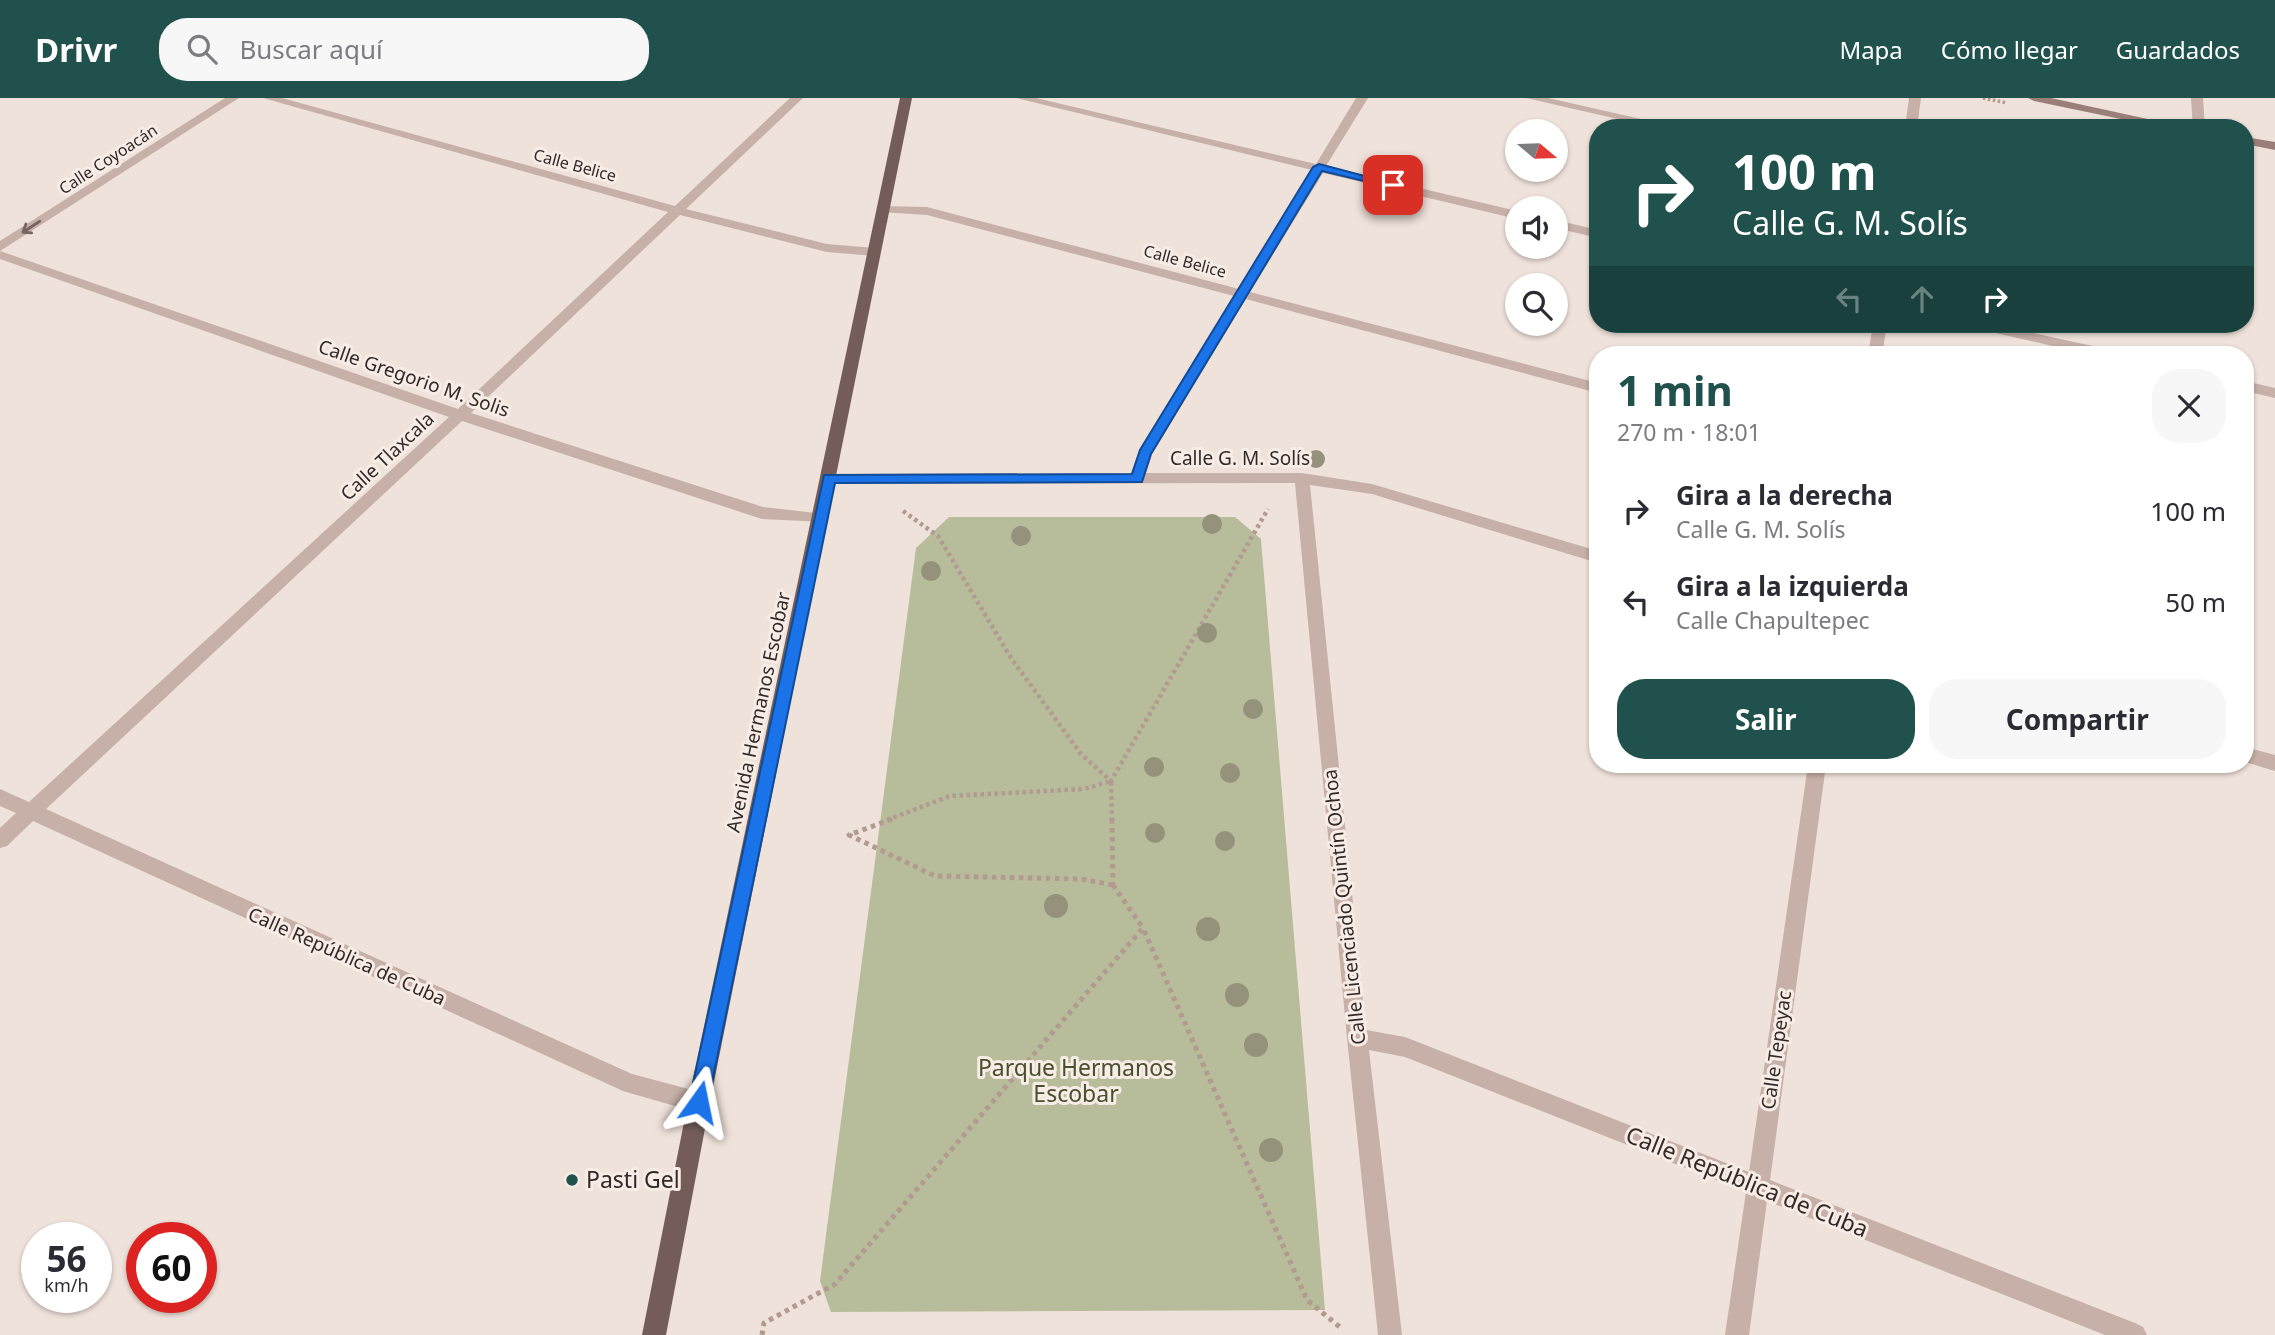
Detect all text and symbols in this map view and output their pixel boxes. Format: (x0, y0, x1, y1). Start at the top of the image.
search box (159, 18, 649, 81)
text: Drivr (35, 27, 117, 72)
icon: search (183, 30, 221, 68)
text: Buscar aquí (239, 31, 383, 67)
text: Mapa (1839, 33, 1903, 66)
text: Cómo llegar (1941, 33, 2078, 66)
text: Guardados (2116, 33, 2240, 66)
street label: Calle Coyoacán (54, 119, 162, 199)
north arrow (1505, 119, 1568, 182)
map controls (1505, 119, 1568, 336)
text: 100 m (1732, 138, 1877, 204)
street label: Calle Belice (531, 143, 619, 187)
icon: right (1617, 147, 1708, 238)
pin (1363, 155, 1423, 215)
icon: arrive (1374, 166, 1412, 204)
button: sound (1505, 196, 1568, 259)
text: Calle G. M. Solís (1732, 201, 1968, 244)
one-way arrow (22, 220, 41, 235)
street label: Calle Belice (1141, 239, 1229, 283)
button: search (1505, 273, 1568, 336)
icon: left (1830, 280, 1868, 318)
icon: ahead (1903, 280, 1941, 318)
icon: right (1976, 280, 2014, 318)
street label: Calle Gregorio M. Solis (315, 333, 513, 423)
text: 1 min (1617, 361, 1733, 418)
button: close (2152, 369, 2226, 443)
street label: Calle Tlaxcala (335, 406, 439, 506)
text: 270 m · 18:01 (1617, 416, 1761, 448)
street label: Calle G. M. Solís (1170, 445, 1310, 471)
text: Gira a la derecha (1676, 477, 1893, 513)
icon: right (1617, 492, 1655, 530)
text: 100 m (2150, 493, 2226, 529)
text: Calle G. M. Solís (1676, 513, 1846, 545)
text: Gira a la izquierda (1676, 568, 1909, 604)
icon: left (1617, 583, 1655, 621)
text: 50 m (2165, 584, 2226, 620)
street label: Avenida Hermanos Escobar (720, 589, 796, 835)
text: Calle Chapultepec (1676, 604, 1870, 636)
button: Salir (1617, 679, 1915, 759)
button: Compartir (1929, 679, 2226, 759)
street label: Calle Licenciado Quintín Ochoa (1317, 768, 1371, 1046)
street label: Calle República de Cuba (244, 901, 450, 1011)
street label: Calle Tepeyac (1755, 989, 1797, 1111)
park label: Parque Hermanos Escobar (978, 1051, 1174, 1109)
position arrow (662, 1065, 736, 1139)
street label: Calle República de Cuba (1621, 1118, 1873, 1244)
place label: Pasti Gel (586, 1163, 680, 1195)
marker: Pasti Gel (564, 1172, 580, 1188)
speed limit sign: 60 (126, 1222, 217, 1313)
text: 56 (46, 1235, 87, 1282)
text: km/h (44, 1273, 89, 1297)

